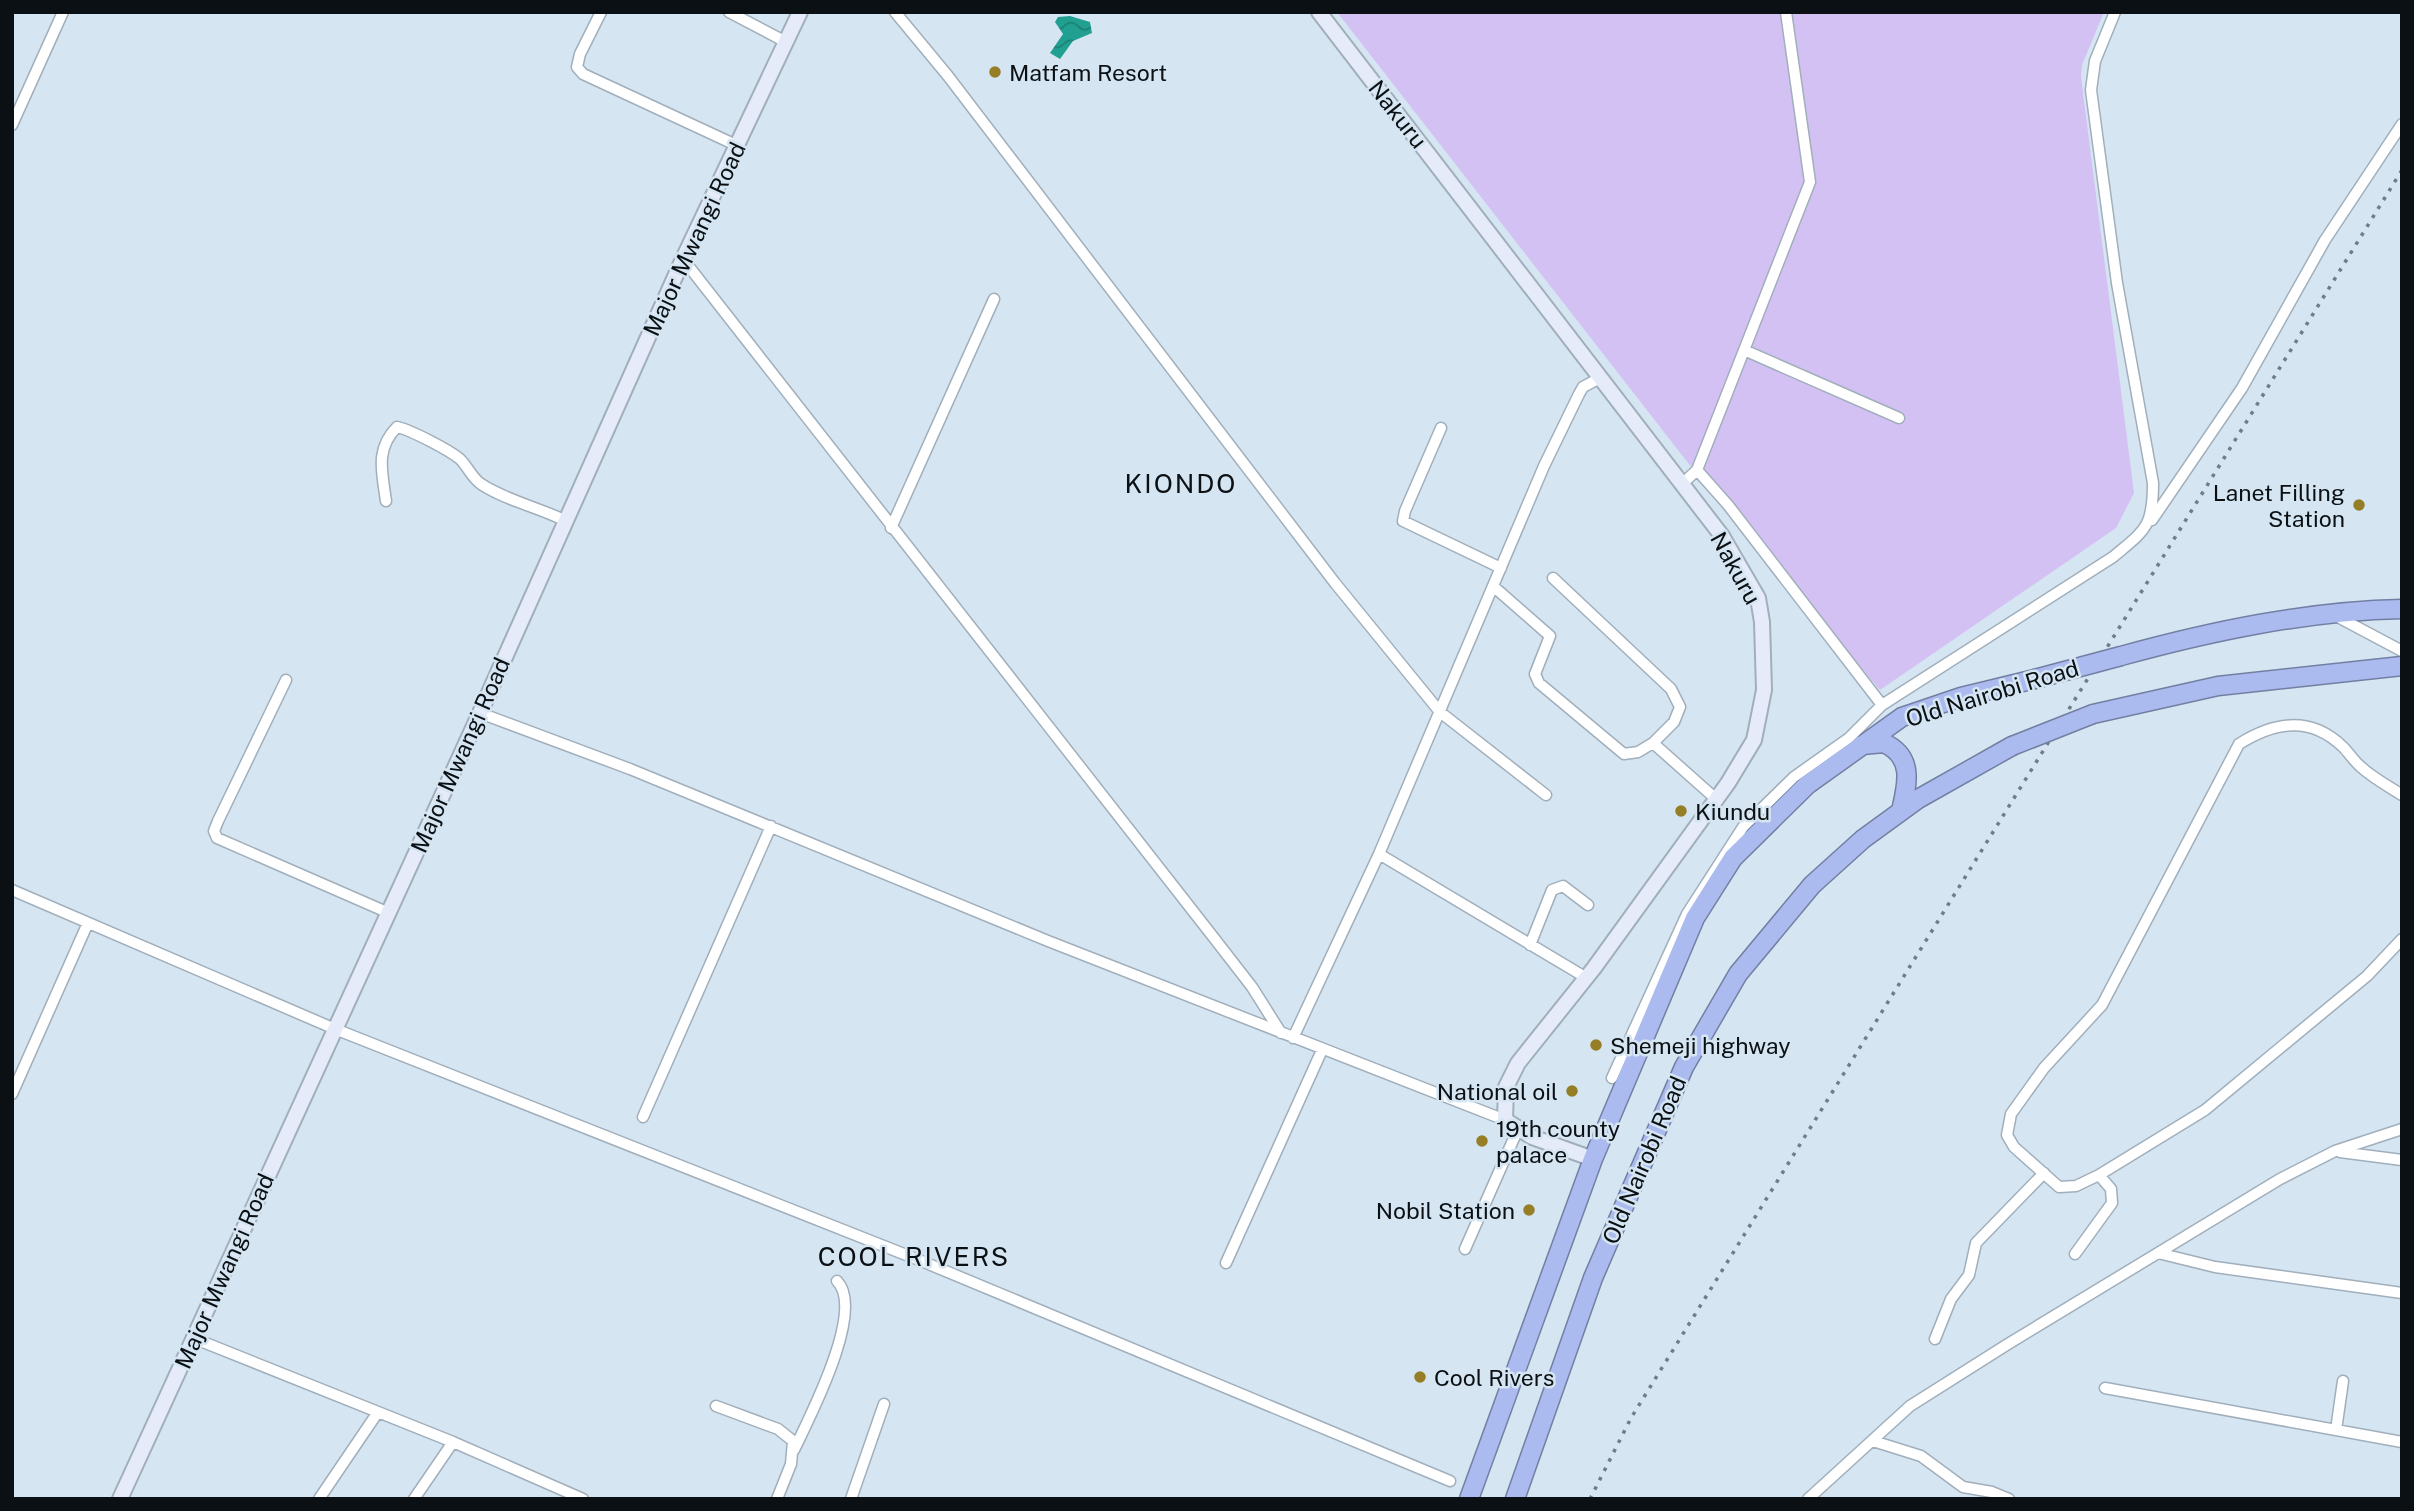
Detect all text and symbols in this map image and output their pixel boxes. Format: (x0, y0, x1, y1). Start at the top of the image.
place label: Matfam Resort (1009, 59, 1167, 86)
marker: Matfam Resort (987, 64, 1003, 80)
street label: Nakuru (1363, 75, 1433, 153)
street label: Major Mwangi Road (637, 138, 751, 340)
district label: KIONDO (1125, 468, 1237, 499)
place label: Lanet Filling Station (2213, 479, 2345, 532)
marker: Lanet Filling Station (2351, 497, 2367, 513)
street label: Nakuru (1705, 527, 1767, 609)
street label: Major Mwangi Road (405, 653, 515, 857)
street label: Old Nairobi Road (1902, 654, 2082, 732)
place label: Kiundu (1695, 798, 1770, 825)
marker: Kiundu (1673, 803, 1689, 819)
place label: Shemeji highway (1610, 1032, 1791, 1059)
marker: Shemeji highway (1588, 1037, 1604, 1053)
street label: Old Nairobi Road (1596, 1072, 1692, 1248)
place label: National oil (1437, 1078, 1558, 1105)
marker: National oil (1564, 1083, 1580, 1099)
place label: 19th county palace (1496, 1115, 1620, 1168)
marker: 19th county palace (1474, 1133, 1490, 1149)
street label: Major Mwangi Road (169, 1169, 279, 1373)
place label: Nobil Station (1376, 1197, 1515, 1224)
marker: Nobil Station (1521, 1202, 1537, 1218)
district label: COOL RIVERS (818, 1241, 1010, 1272)
place label: Cool Rivers (1434, 1364, 1554, 1391)
marker: Cool Rivers (1412, 1369, 1428, 1385)

